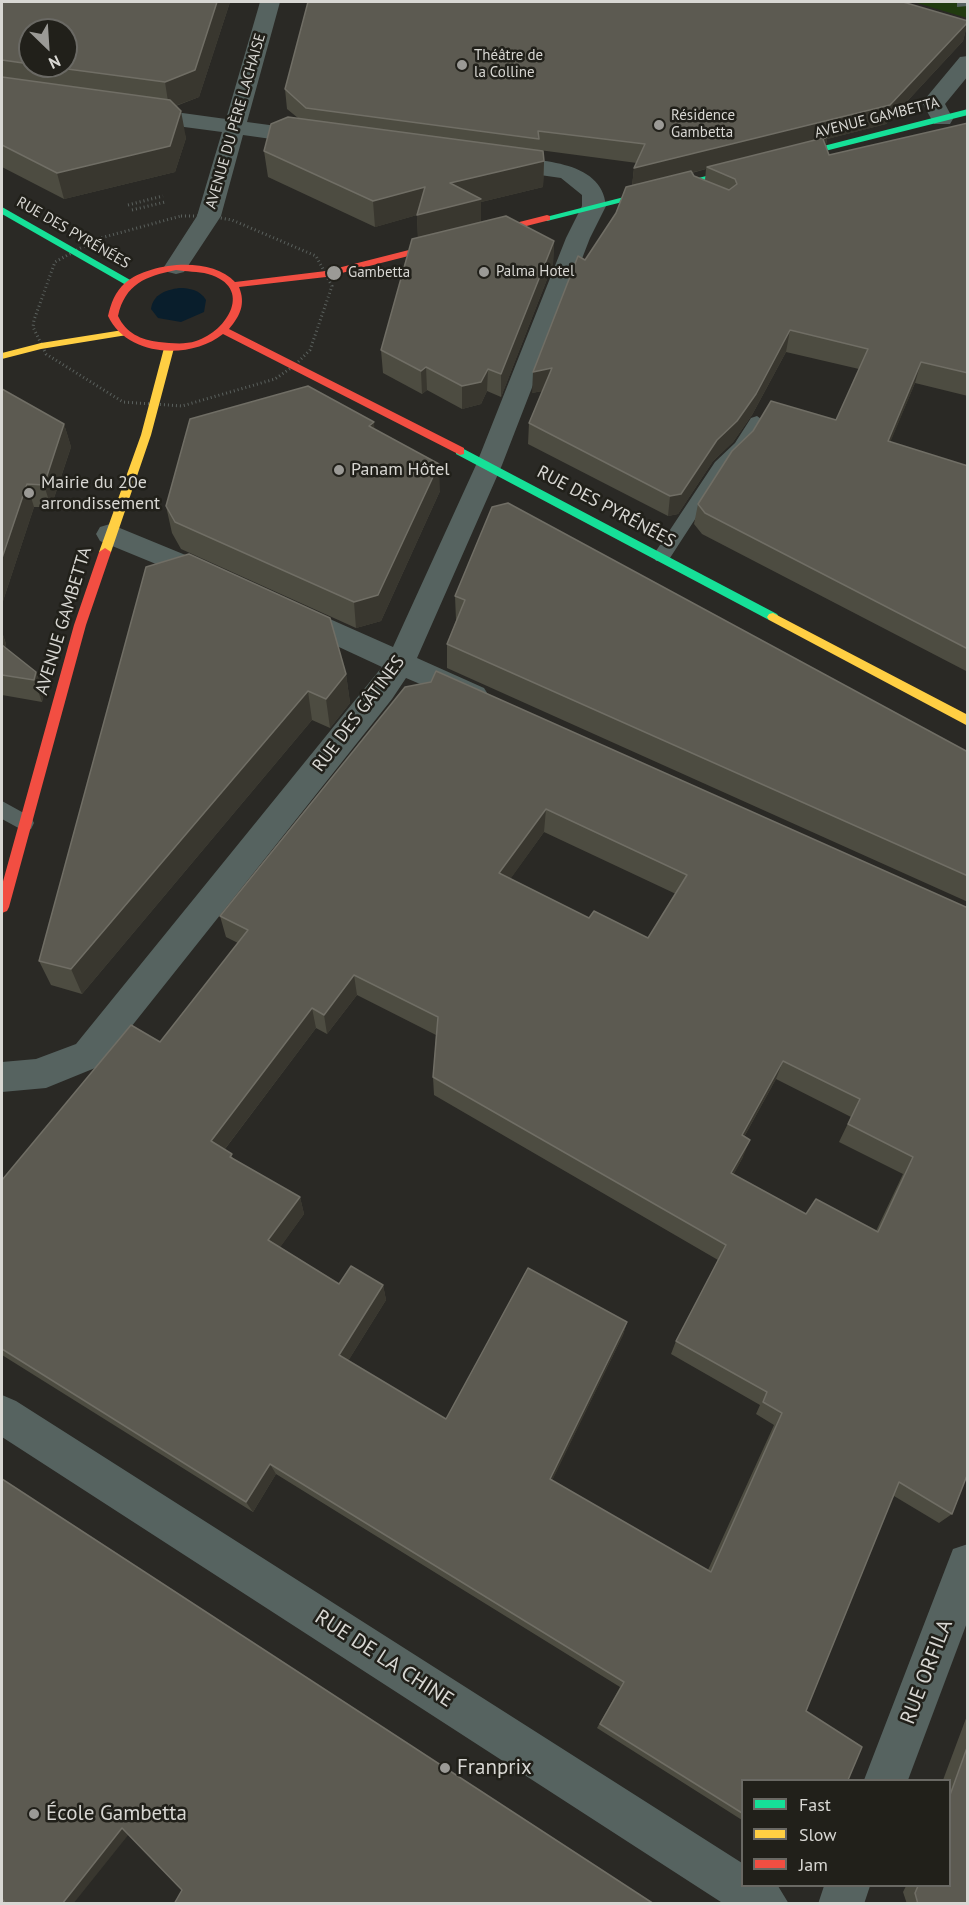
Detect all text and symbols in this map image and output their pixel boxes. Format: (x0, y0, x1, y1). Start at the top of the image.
north arrow (18, 18, 78, 78)
street label: AVENUE DU PÈRE LACHAISE (202, 31, 270, 211)
place label: Théâtre de la Colline (474, 47, 543, 82)
text: N (46, 51, 64, 74)
marker: Théâtre de la Colline (455, 58, 469, 72)
street label: AVENUE GAMBETTA (813, 94, 941, 142)
place label: Résidence Gambetta (671, 107, 735, 142)
marker: Résidence Gambetta (652, 118, 666, 132)
street label: RUE DES PYRÉNÉES (13, 193, 133, 273)
place label: Palma Hotel (496, 263, 574, 281)
marker: Gambetta (325, 264, 343, 282)
place label: Gambetta (348, 264, 410, 282)
marker: Palma Hotel (477, 265, 491, 279)
place label: Panam Hôtel (351, 459, 450, 481)
street label: RUE DES PYRÉNÉES (533, 461, 679, 553)
marker: Panam Hôtel (332, 463, 346, 477)
place label: Mairie du 20e arrondissement (41, 472, 160, 514)
marker: Mairie du 20e arrondissement (22, 486, 36, 500)
street label: AVENUE GAMBETTA (31, 544, 97, 698)
street label: RUE DES GÂTINES (308, 652, 410, 776)
street label: RUE DE LA CHINE (310, 1605, 458, 1713)
street label: RUE ORFILA (896, 1616, 958, 1728)
place label: Franprix (457, 1755, 532, 1781)
marker: Franprix (438, 1761, 452, 1775)
legend (741, 1779, 951, 1887)
text: Fast (799, 1793, 831, 1816)
place label: École Gambetta (46, 1801, 187, 1827)
marker: École Gambetta (27, 1807, 41, 1821)
text: Slow (799, 1823, 837, 1846)
text: Jam (799, 1853, 828, 1876)

